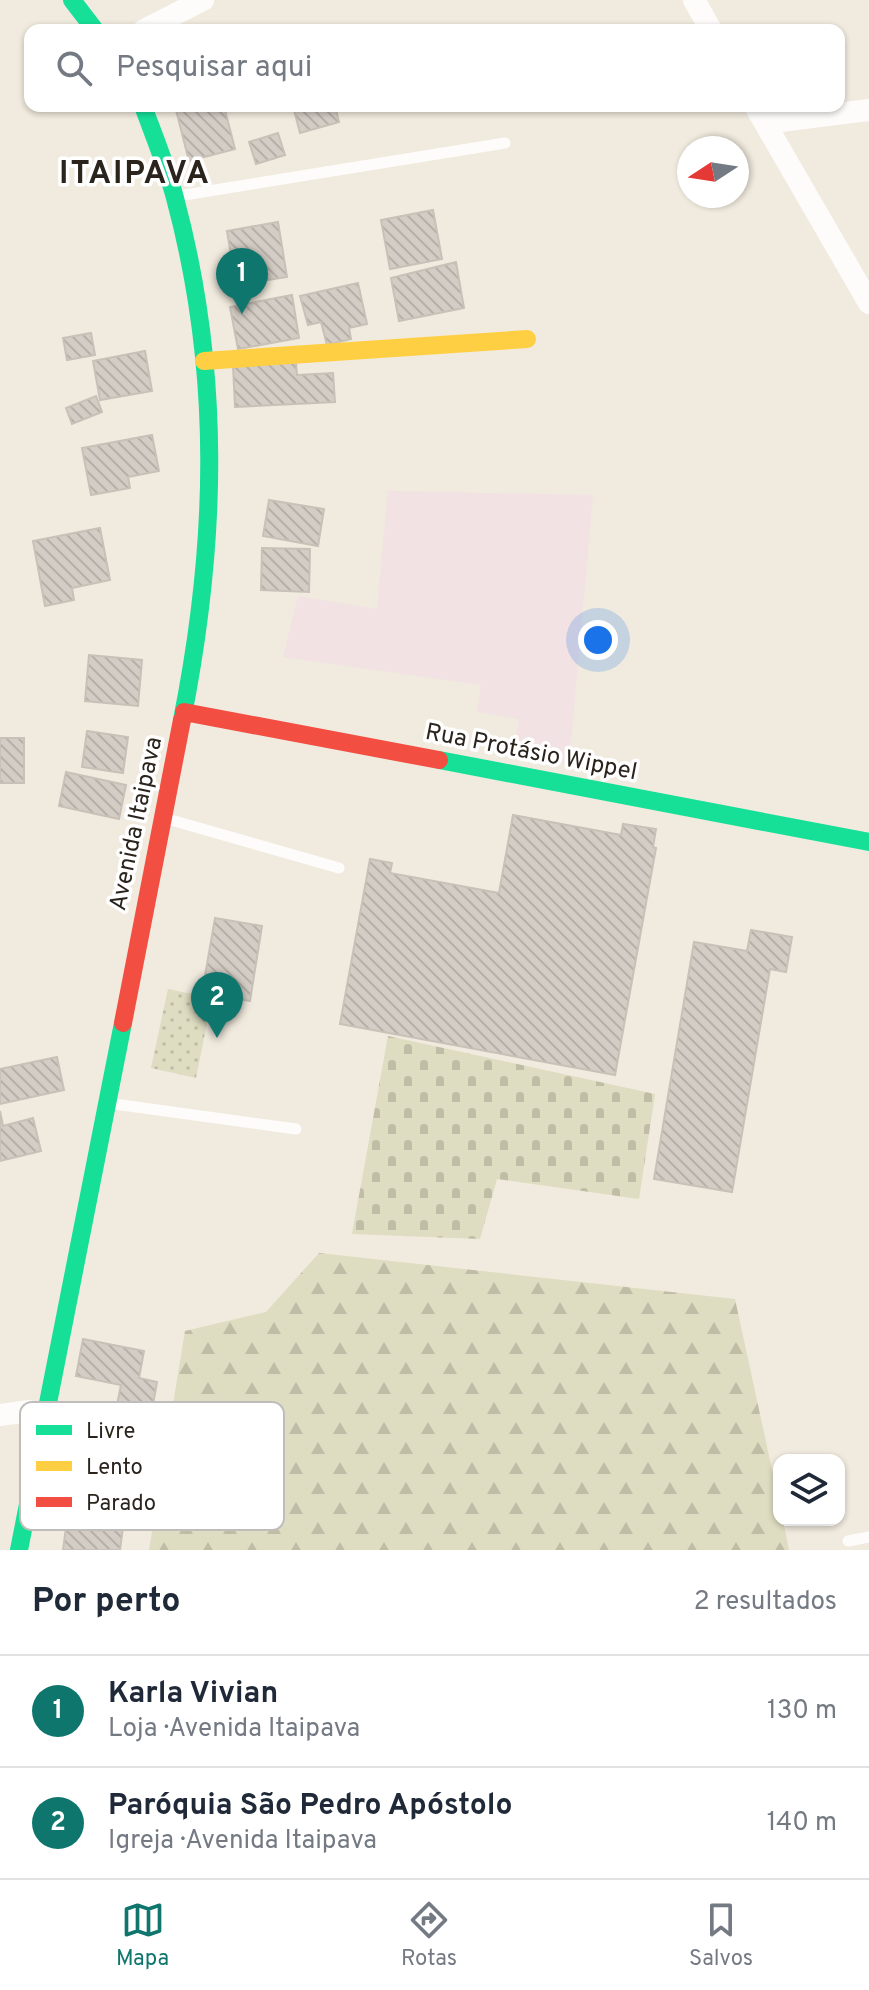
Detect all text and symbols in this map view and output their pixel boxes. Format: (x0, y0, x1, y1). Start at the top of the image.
search box (24, 24, 845, 112)
icon: search (52, 46, 96, 90)
text: Pesquisar aqui (116, 50, 312, 87)
north arrow (677, 136, 749, 208)
district label: ITAIPAVA (59, 155, 211, 195)
pin: 1 (216, 248, 268, 314)
your location (578, 620, 618, 660)
street label: Rua Protásio Wippel (423, 718, 639, 788)
street label: Avenida Itaipava (104, 734, 170, 914)
pin: 2 (191, 972, 243, 1038)
legend (20, 1402, 284, 1530)
text: Livre (86, 1419, 135, 1446)
map controls (773, 1454, 845, 1526)
button: layers (773, 1454, 845, 1526)
text: Lento (86, 1455, 143, 1482)
text: Parado (86, 1491, 156, 1518)
text: Por perto (32, 1581, 181, 1624)
text: 2 resultados (694, 1586, 837, 1619)
text: Karla Vivian (108, 1676, 278, 1713)
text: 1 (53, 1695, 63, 1728)
text: 130 m (767, 1695, 837, 1728)
text: Loja · Avenida Itaipava (108, 1713, 360, 1746)
text: Paróquia São Pedro Apóstolo (108, 1788, 513, 1825)
text: 2 (50, 1807, 66, 1840)
text: 140 m (767, 1807, 837, 1840)
text: Igreja · Avenida Itaipava (108, 1825, 377, 1858)
tab: Mapa (116, 1898, 169, 1973)
tab: Rotas (401, 1898, 457, 1973)
tab: Salvos (689, 1898, 753, 1973)

